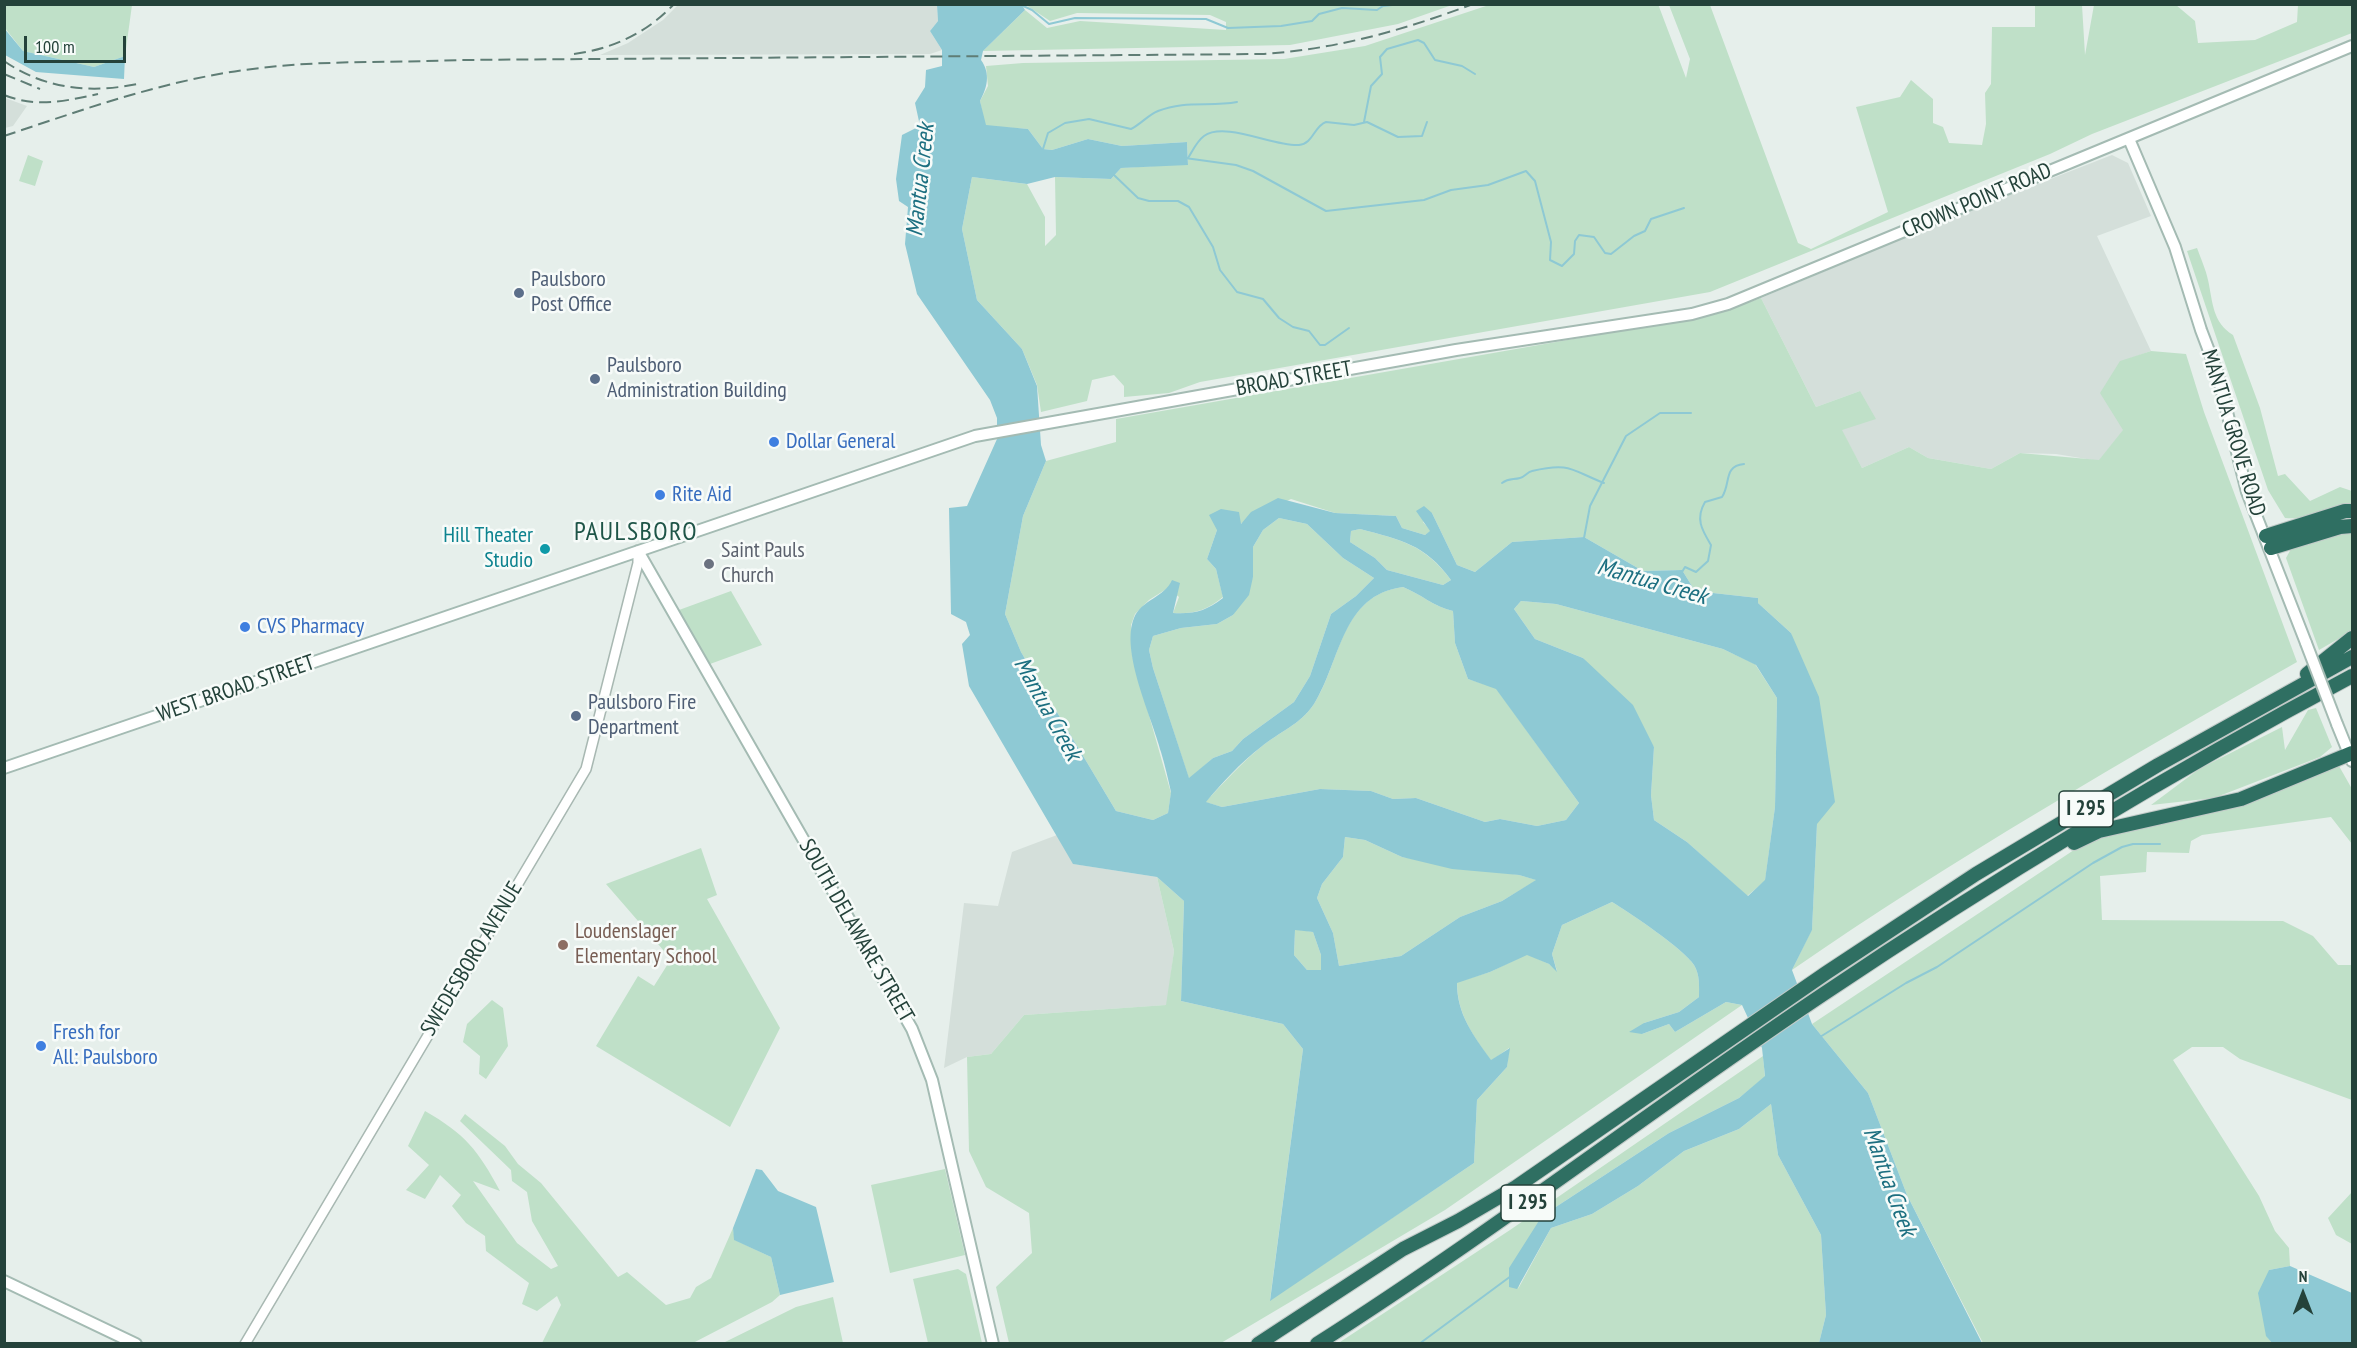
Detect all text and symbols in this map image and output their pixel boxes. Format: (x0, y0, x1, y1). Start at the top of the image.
scale bar (27, 24, 129, 62)
text: 100 m (35, 35, 75, 58)
water label: Mantua Creek (901, 122, 941, 238)
street label: CROWN POINT ROAD (1898, 158, 2056, 244)
place label: Paulsboro Post Office (531, 267, 612, 318)
marker: Paulsboro Post Office (512, 286, 526, 300)
street label: MANTUA GROVE ROAD (2195, 347, 2271, 519)
place label: Paulsboro Administration Building (607, 353, 787, 404)
street label: BROAD STREET (1234, 356, 1354, 402)
marker: Paulsboro Administration Building (588, 372, 602, 386)
place label: Dollar General (786, 429, 895, 455)
marker: Dollar General (767, 435, 781, 449)
place label: Rite Aid (672, 482, 732, 508)
marker: Rite Aid (653, 488, 667, 502)
district label: PAULSBORO (574, 517, 698, 549)
place label: Hill Theater Studio (443, 523, 533, 574)
place label: Saint Pauls Church (721, 538, 805, 590)
marker: Hill Theater Studio (538, 542, 552, 556)
water label: Mantua Creek (1594, 553, 1710, 611)
marker: Saint Pauls Church (702, 557, 716, 571)
place label: CVS Pharmacy (257, 614, 364, 640)
marker: CVS Pharmacy (238, 620, 252, 634)
street label: WEST BROAD STREET (154, 650, 318, 728)
water label: Mantua Creek (1007, 652, 1087, 766)
place label: Paulsboro Fire Department (588, 690, 696, 742)
marker: Paulsboro Fire Department (569, 709, 583, 723)
road number: I 295 (2059, 791, 2113, 827)
street label: SOUTH DELAWARE STREET (793, 835, 919, 1027)
street label: SWEDESBORO AVENUE (416, 877, 528, 1041)
place label: Loudenslager Elementary School (575, 919, 717, 970)
marker: Loudenslager Elementary School (556, 938, 570, 952)
place label: Fresh for All: Paulsboro (53, 1020, 158, 1072)
marker: Fresh for All: Paulsboro (34, 1039, 48, 1053)
water label: Mantua Creek (1856, 1124, 1922, 1240)
road number: I 295 (1501, 1185, 1555, 1221)
north arrow (2273, 1264, 2333, 1324)
text: N (2299, 1266, 2307, 1286)

